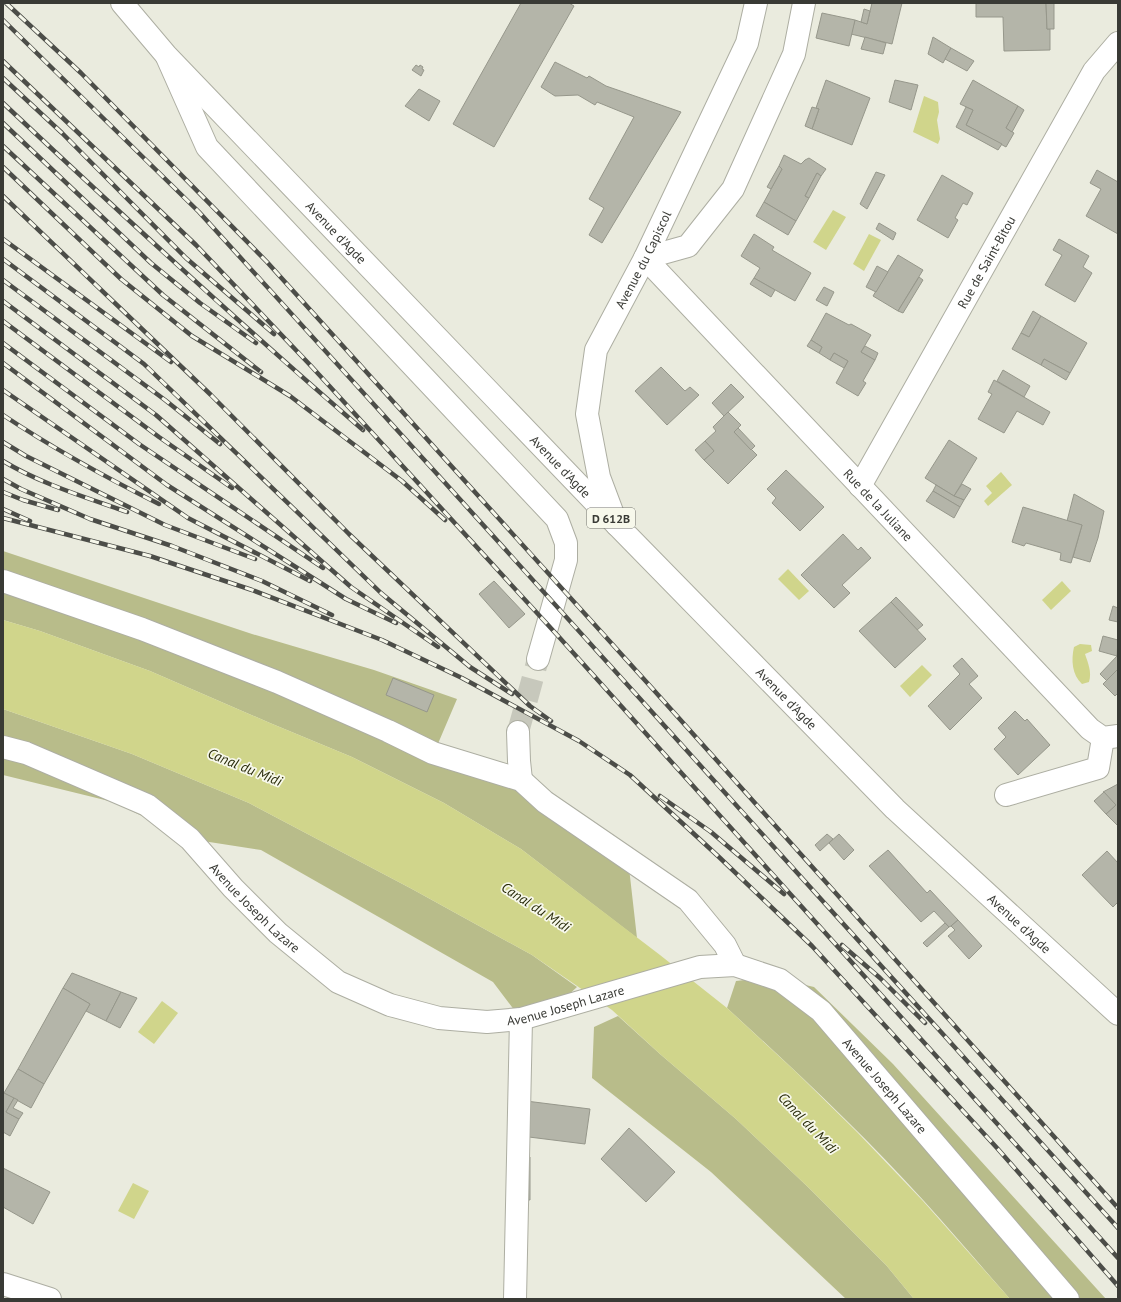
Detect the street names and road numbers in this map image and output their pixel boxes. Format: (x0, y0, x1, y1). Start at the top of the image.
street label: Avenue d'Agde (302, 198, 370, 267)
street label: Avenue du Capiscol (611, 208, 675, 311)
street label: Rue de Saint-Bitou (953, 213, 1019, 312)
street label: Avenue d'Agde (527, 431, 595, 501)
street label: Rue de la Juliane (840, 465, 917, 545)
road number: D 612B (587, 508, 635, 528)
street label: Avenue d'Agde (752, 664, 821, 733)
street label: Avenue Joseph Lazare (206, 859, 304, 956)
street label: Avenue d'Agde (984, 890, 1055, 957)
street label: Avenue Joseph Lazare (506, 981, 626, 1029)
street label: Avenue Joseph Lazare (839, 1034, 931, 1137)

